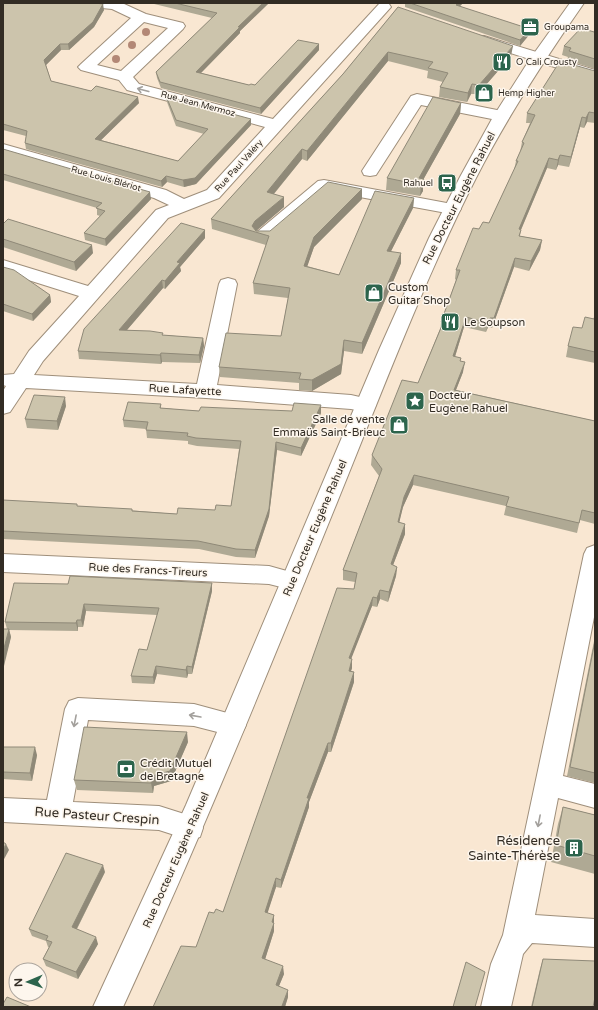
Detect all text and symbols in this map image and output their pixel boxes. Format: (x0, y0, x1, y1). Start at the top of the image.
office icon: Groupama (519, 16, 541, 38)
place label: Groupama (544, 22, 589, 33)
restaurant icon: O Cali Crousty (491, 51, 513, 73)
place label: O Cali Crousty (516, 57, 577, 68)
shop icon: Hemp Higher (473, 82, 495, 104)
one-way arrow (137, 86, 150, 93)
place label: Hemp Higher (498, 88, 555, 99)
street label: Rue Jean Mermoz (159, 89, 237, 119)
street label: Rue Docteur Eugène Rahuel (420, 129, 498, 267)
street label: Rue Paul Valéry (213, 137, 265, 194)
street label: Rue Louis Blériot (70, 164, 143, 194)
bus stop icon: Rahuel (436, 172, 458, 194)
place label: Rahuel (403, 178, 433, 189)
place label: Custom Guitar Shop (388, 281, 450, 307)
shop icon: Custom Guitar Shop (363, 282, 385, 304)
restaurant icon: Le Soupson (439, 311, 461, 333)
place label: Le Soupson (464, 316, 525, 329)
street label: Rue Lafayette (148, 382, 222, 398)
place label: Docteur Eugène Rahuel (429, 389, 508, 415)
place icon: Docteur Eugène Rahuel (404, 390, 426, 412)
place label: Salle de vente Emmaüs Saint-Brieuc (273, 413, 385, 439)
shop icon: Salle de vente Emmaüs Saint-Brieuc (388, 414, 410, 436)
street label: Rue Docteur Eugène Rahuel (280, 458, 350, 598)
street label: Rue des Francs-Tireurs (88, 560, 208, 580)
one-way arrow (189, 711, 202, 719)
one-way arrow (71, 714, 79, 727)
place label: Crédit Mutuel de Bretagne (140, 757, 212, 783)
bank icon: Crédit Mutuel de Bretagne (115, 758, 137, 780)
street label: Rue Docteur Eugène Rahuel (140, 790, 212, 930)
street label: Rue Pasteur Crespin (34, 804, 160, 828)
one-way arrow (535, 814, 543, 827)
place label: Résidence Sainte-Thérèse (468, 833, 560, 864)
building icon: Résidence Sainte-Thérèse (563, 837, 585, 859)
north arrow (8, 962, 48, 1002)
text: N (12, 978, 25, 987)

